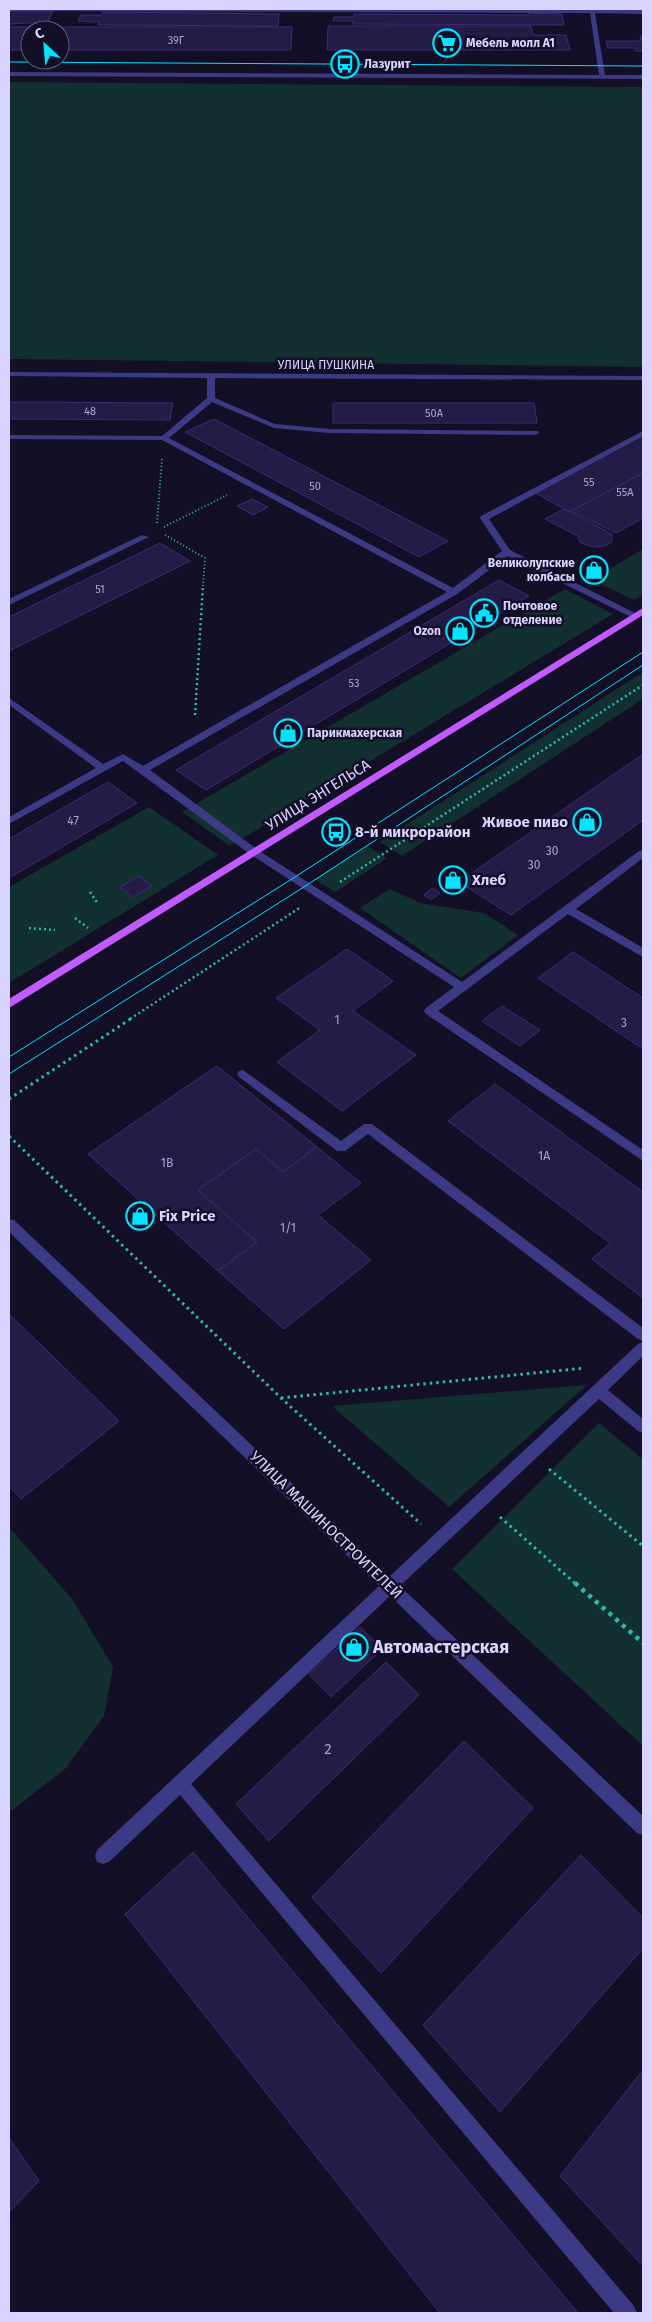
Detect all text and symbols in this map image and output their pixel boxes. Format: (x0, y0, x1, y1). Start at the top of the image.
north arrow (20, 20, 70, 70)
text: С (32, 24, 47, 43)
supermarket icon: Мебель молл А1 (432, 28, 462, 58)
house number: 39Г (168, 34, 185, 47)
place label: Мебель молл А1 (466, 36, 555, 50)
bus stop icon: Лазурит (330, 49, 360, 79)
place label: Лазурит (364, 57, 411, 71)
street label: УЛИЦА ПУШКИНА (278, 358, 374, 372)
house number: 48 (84, 405, 96, 418)
house number: 50А (425, 407, 444, 420)
house number: 55 (584, 476, 595, 489)
house number: 50 (309, 480, 321, 493)
house number: 55А (616, 486, 634, 499)
shop icon: Великолупские колбасы (579, 555, 609, 585)
place label: Великолупские колбасы (488, 556, 575, 584)
house number: 51 (95, 583, 105, 596)
public building icon: Почтовое отделение (469, 598, 499, 628)
place label: Почтовое отделение (503, 599, 562, 627)
shop icon: Ozon (445, 616, 475, 646)
place label: Ozon (413, 624, 441, 638)
house number: 53 (349, 677, 359, 690)
shop icon: Парикмахерская (273, 718, 303, 748)
place label: Парикмахерская (307, 726, 402, 740)
street label: УЛИЦА ЭНГЕЛЬСА (262, 755, 374, 834)
shop icon: Живое пиво (572, 807, 602, 837)
place label: Живое пиво (481, 813, 568, 831)
house number: 47 (67, 814, 79, 828)
bus stop icon: 8-й микрорайон (321, 817, 351, 847)
place label: 8-й микрорайон (355, 823, 471, 841)
house number: 30 (546, 844, 559, 858)
house number: 30 (528, 858, 541, 872)
shop icon: Хлеб (438, 865, 468, 895)
place label: Хлеб (471, 871, 507, 889)
house number: 1 (334, 1013, 340, 1027)
house number: 3 (621, 1016, 627, 1030)
house number: 1А (538, 1149, 550, 1163)
house number: 1В (161, 1156, 173, 1170)
shop icon: Fix Price (125, 1201, 155, 1231)
place label: Fix Price (159, 1207, 215, 1225)
house number: 1/1 (280, 1221, 296, 1235)
street label: УЛИЦА МАШИНОСТРОИТЕЛЕЙ (246, 1447, 406, 1603)
shop icon: Автомастерская (339, 1632, 369, 1662)
place label: Автомастерская (372, 1636, 509, 1658)
house number: 2 (324, 1740, 332, 1758)

